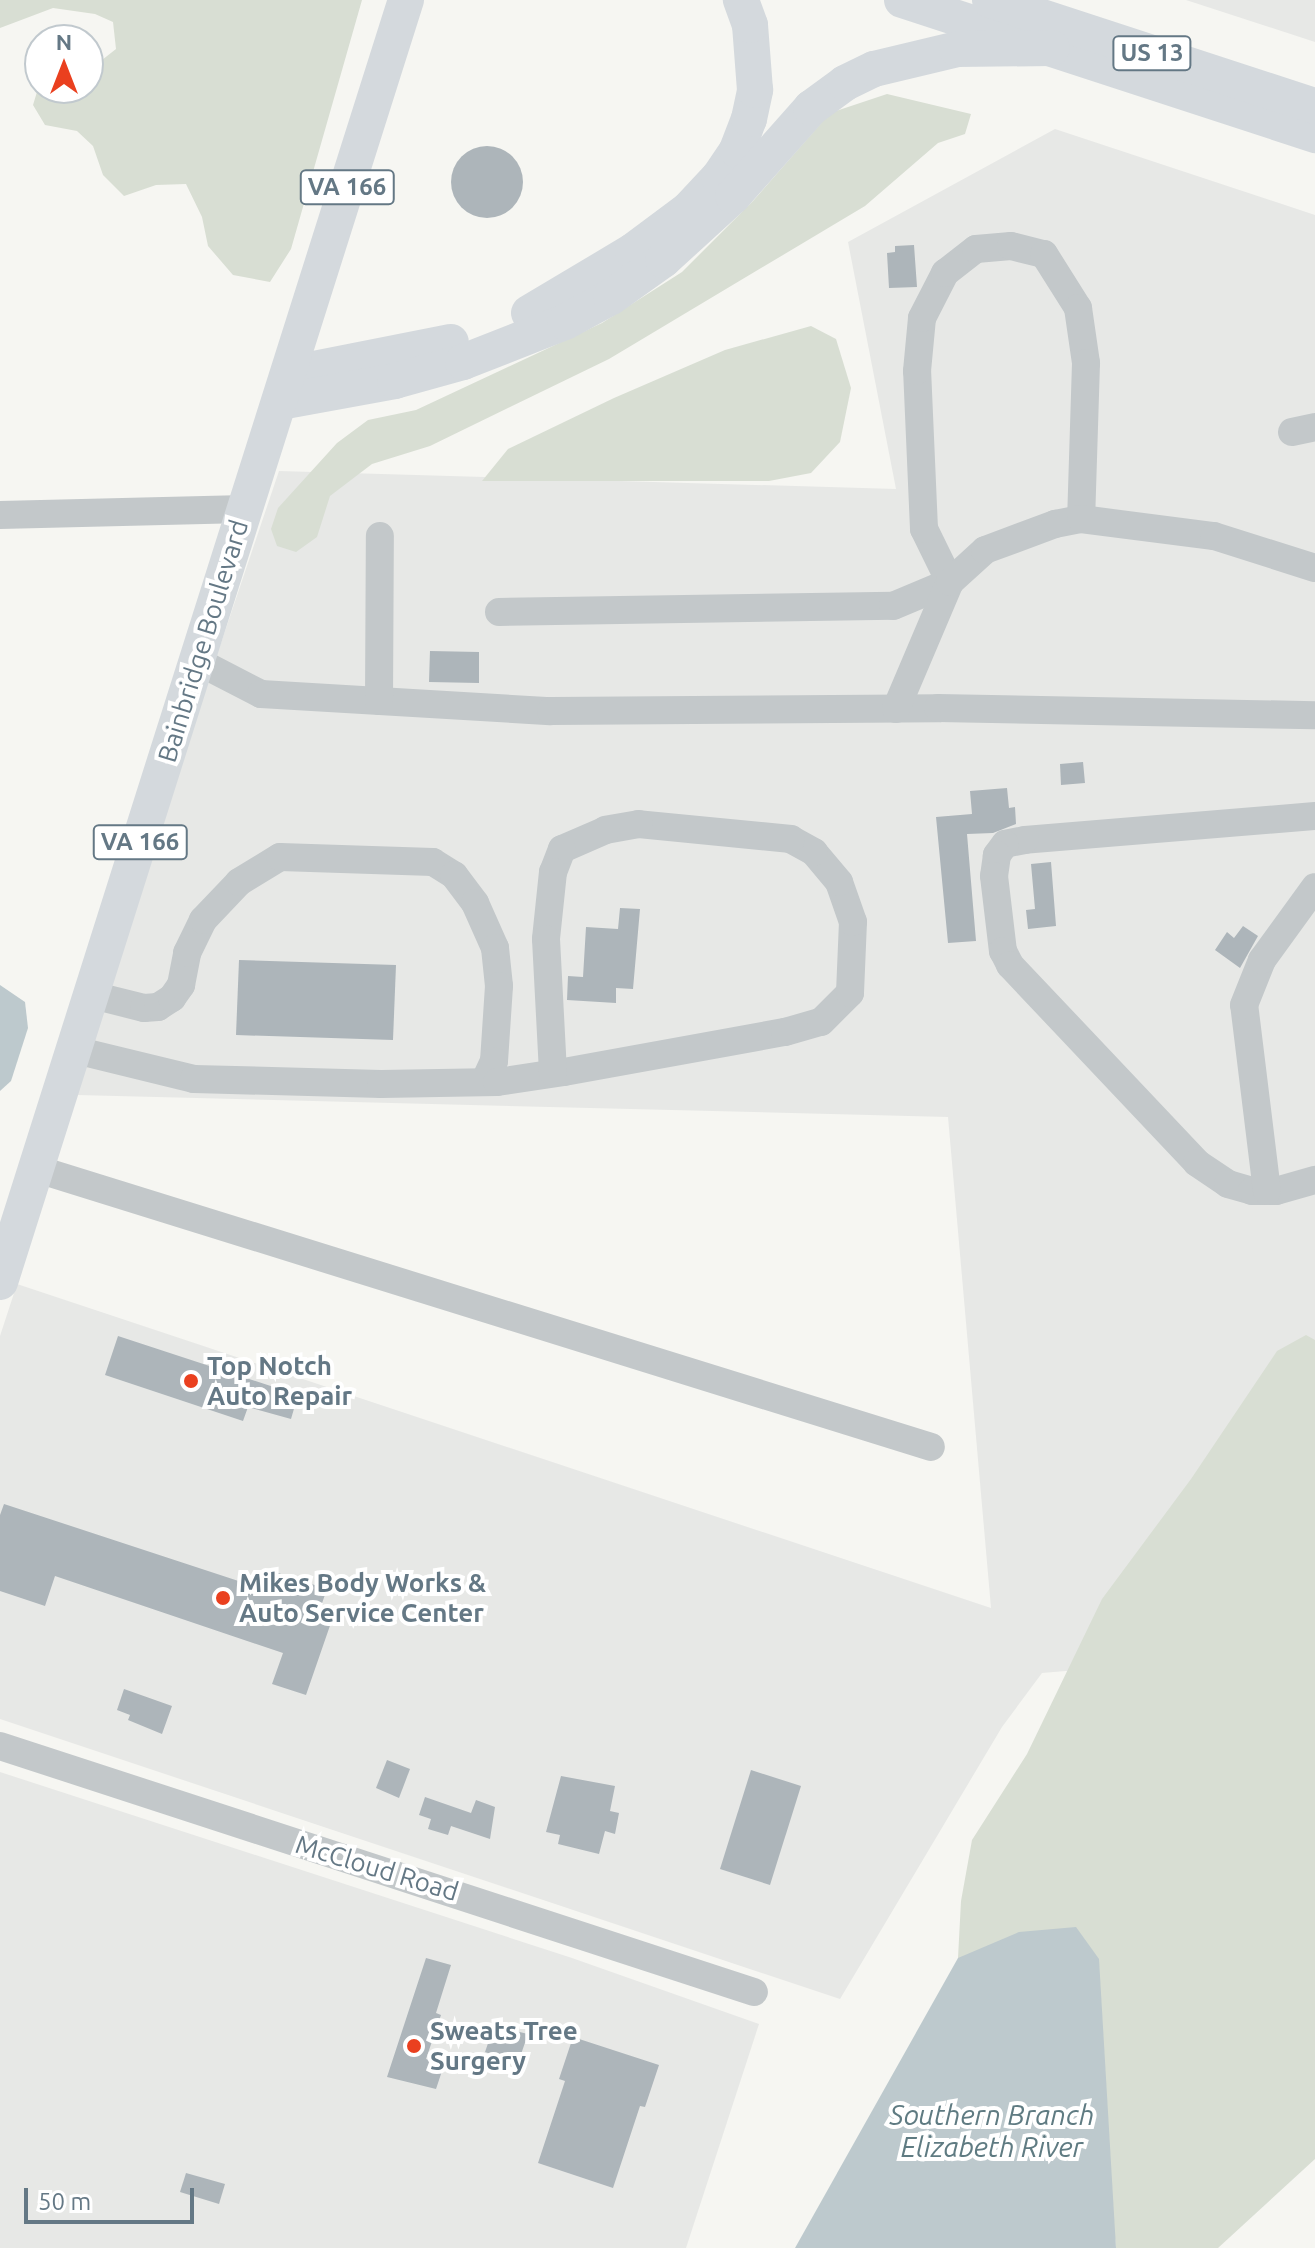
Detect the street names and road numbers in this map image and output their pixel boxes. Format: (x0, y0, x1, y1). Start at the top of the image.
road number: US 13 (1112, 33, 1192, 73)
road number: VA 166 (299, 167, 395, 207)
street label: Bainbridge Boulevard (151, 516, 255, 766)
road number: VA 166 (92, 822, 188, 862)
street label: McCloud Road (292, 1828, 462, 1908)

